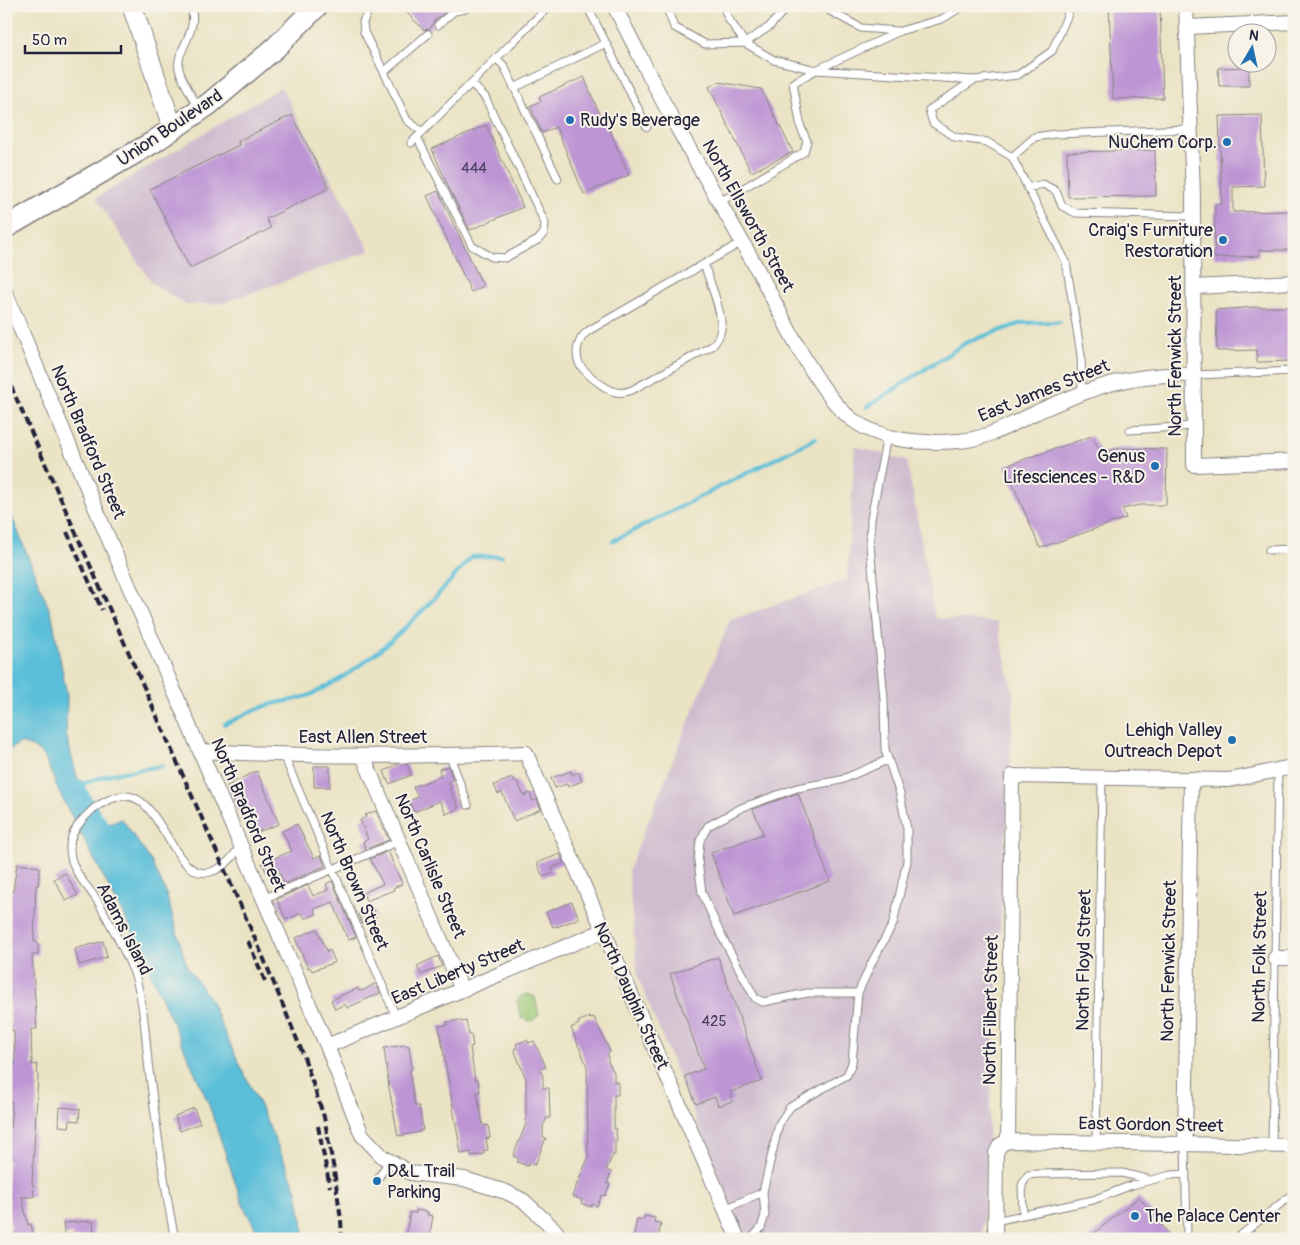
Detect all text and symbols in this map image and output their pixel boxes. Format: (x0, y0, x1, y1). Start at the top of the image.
scale bar (25, 22, 121, 54)
north arrow (1228, 22, 1278, 72)
text: N (1248, 27, 1260, 45)
text: 50 m (32, 31, 67, 50)
street label: Union Boulevard (113, 84, 227, 172)
place label: Rudy's Beverage (580, 109, 700, 132)
marker: Rudy's Beverage (564, 114, 576, 126)
place label: NuChem Corp. (1108, 131, 1217, 154)
street label: North Ellsworth Street (697, 136, 800, 297)
marker: NuChem Corp. (1221, 136, 1233, 148)
house number: 444 (461, 159, 487, 178)
place label: Craig's Furniture Restoration (1088, 219, 1213, 263)
marker: Craig's Furniture Restoration (1217, 234, 1229, 246)
street label: North Fenwick Street (1164, 274, 1187, 437)
street label: East James Street (975, 354, 1114, 428)
street label: North Bradford Street (45, 361, 131, 523)
place label: Genus Lifesciences - R&D (1003, 445, 1145, 489)
marker: Genus Lifesciences - R&D (1149, 460, 1161, 472)
place label: Lehigh Valley Outreach Depot (1104, 719, 1223, 763)
street label: East Allen Street (299, 726, 428, 749)
street label: North Bradford Street (205, 734, 291, 896)
marker: Lehigh Valley Outreach Depot (1226, 734, 1238, 746)
street label: North Carlisle Street (389, 790, 471, 943)
street label: North Brown Street (314, 808, 394, 955)
street label: Adams Island (91, 879, 157, 979)
street label: North Fenwick Street (1156, 879, 1182, 1042)
street label: North Floyd Street (1071, 888, 1097, 1031)
street label: North Folk Street (1247, 890, 1273, 1023)
street label: North Dauphin Street (588, 919, 674, 1074)
street label: East Liberty Street (388, 933, 529, 1010)
street label: North Filbert Street (978, 934, 1004, 1085)
house number: 425 (701, 1012, 727, 1031)
street label: East Gordon Street (1078, 1112, 1225, 1138)
place label: D&L Trail Parking (387, 1160, 455, 1204)
marker: D&L Trail Parking (371, 1175, 383, 1187)
place label: The Palace Center (1145, 1205, 1281, 1228)
marker: The Palace Center (1129, 1210, 1141, 1222)

